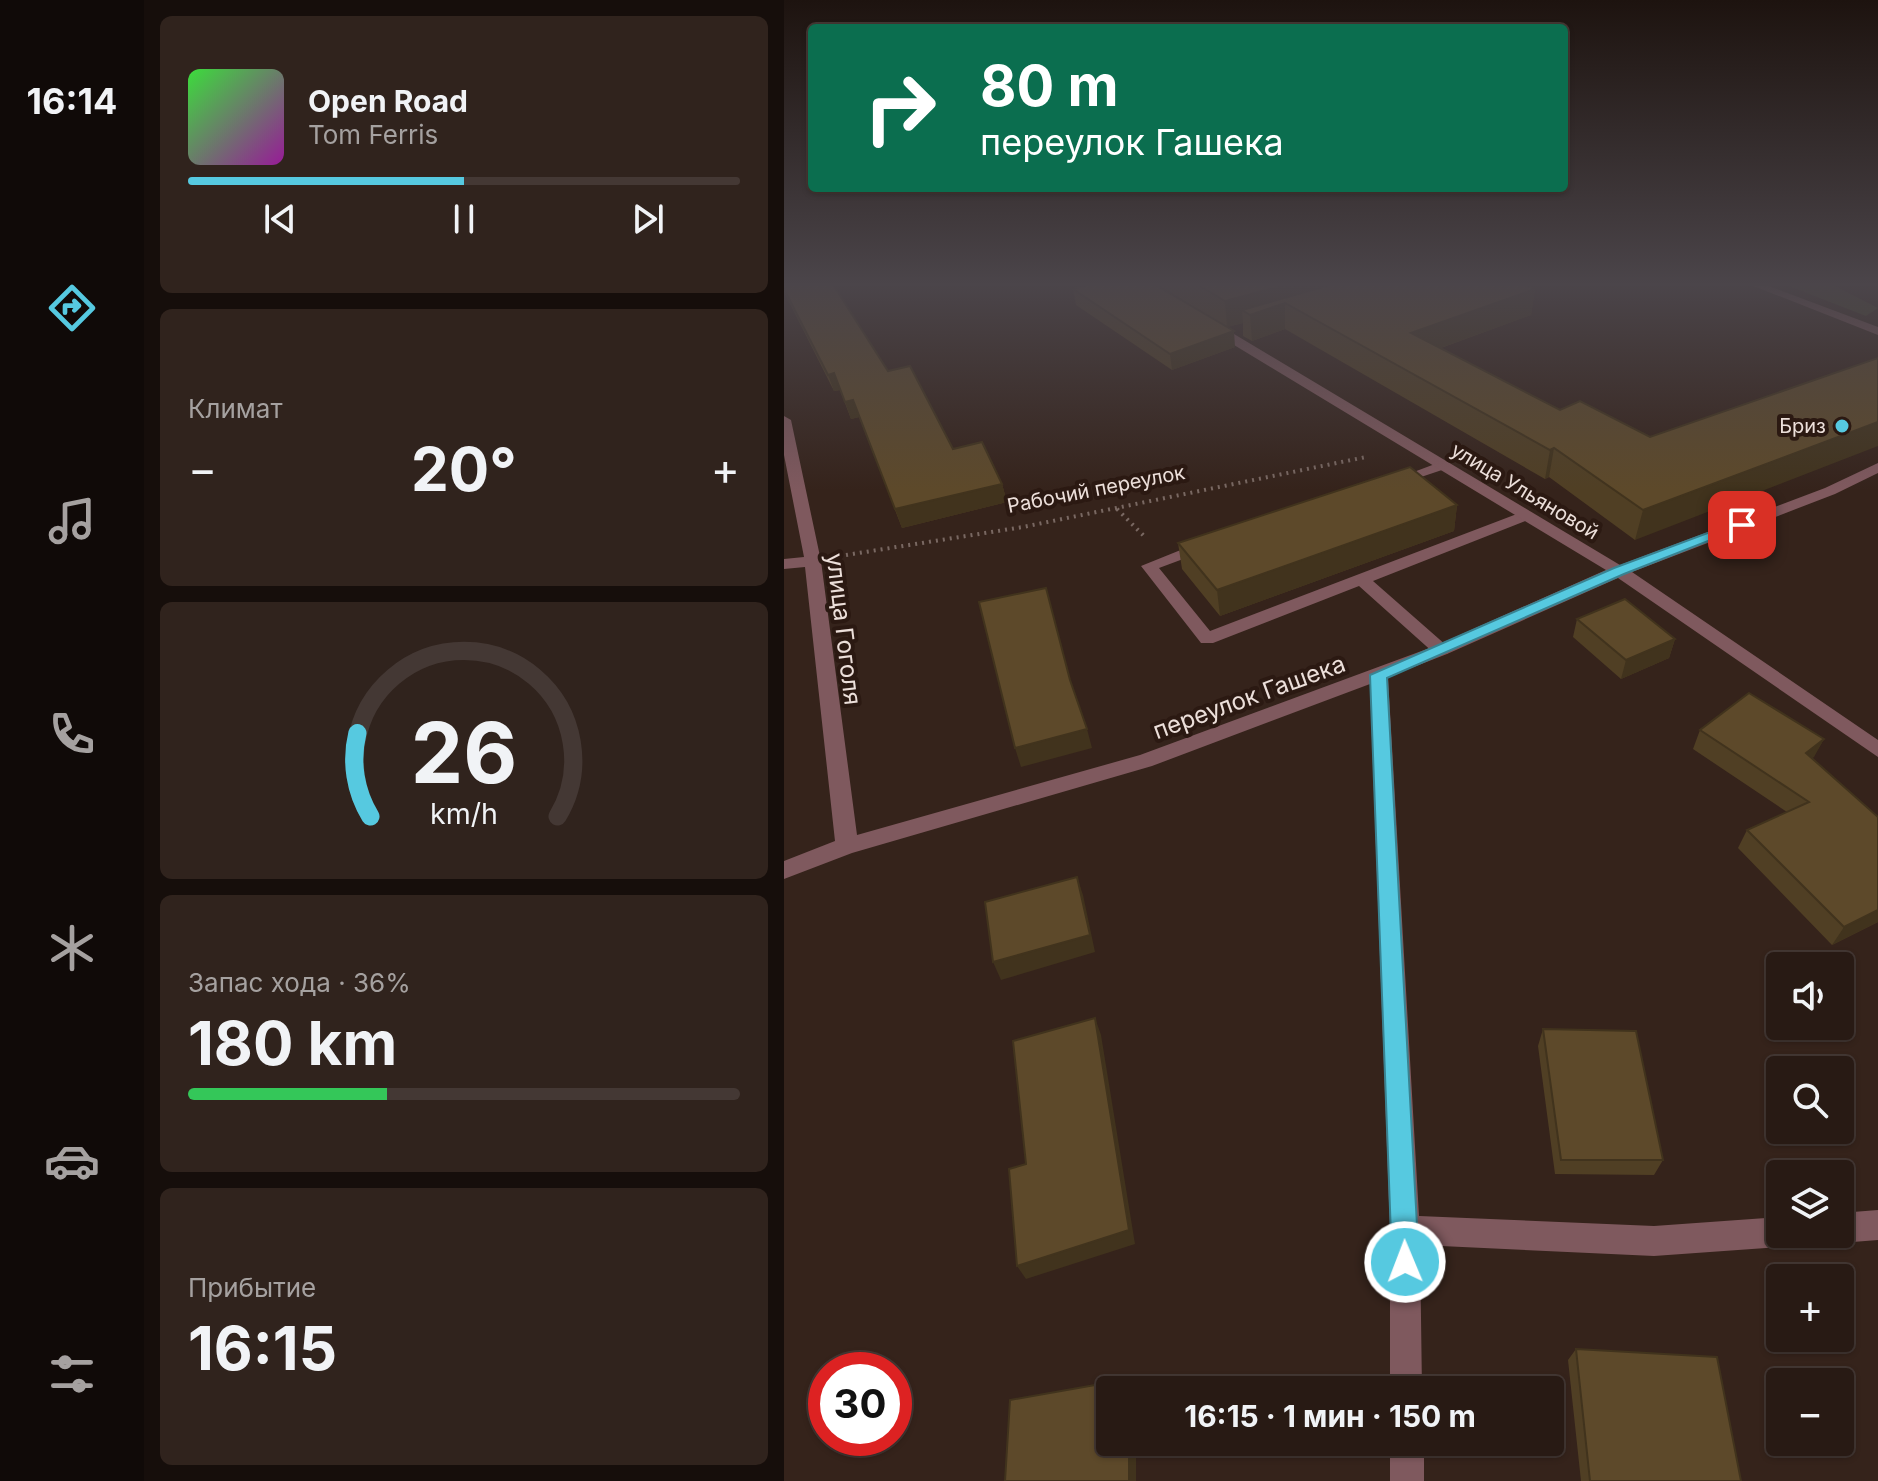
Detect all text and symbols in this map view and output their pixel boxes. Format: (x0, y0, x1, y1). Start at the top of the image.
text: 80 m (980, 52, 1119, 120)
icon: right (848, 56, 952, 160)
text: 16:14 (27, 79, 117, 123)
text: Open Road (308, 83, 468, 119)
text: Tom Ferris (308, 119, 438, 150)
text: переулок Гашека (980, 120, 1284, 164)
icon: previous (258, 197, 302, 241)
icon: pause (442, 197, 486, 241)
icon: next (626, 197, 670, 241)
icon: directions (44, 280, 100, 336)
text: Климат (188, 393, 283, 424)
place label: Бриз (1779, 414, 1826, 438)
marker: Бриз (1833, 417, 1851, 435)
text: 20° (411, 433, 517, 505)
street label: улица Ульяновой (1447, 438, 1603, 544)
text: − (188, 442, 217, 496)
text: + (711, 442, 740, 496)
street label: Рабочий переулок (1005, 460, 1187, 518)
pin (1708, 491, 1776, 559)
icon: music (44, 493, 100, 549)
icon: arrive (1720, 503, 1764, 547)
street label: улица Гоголя (820, 551, 868, 707)
street label: переулок Гашека (1149, 649, 1349, 745)
text: 26 (411, 701, 517, 802)
icon: phone (44, 706, 100, 762)
text: km/h (430, 796, 498, 831)
icon: climate (44, 920, 100, 976)
map controls (1766, 952, 1854, 1456)
button: sound (1766, 952, 1854, 1040)
text: Запас хода · 36% (188, 967, 411, 998)
text: 180 km (188, 1007, 397, 1079)
button: search (1766, 1056, 1854, 1144)
icon: car (44, 1133, 100, 1189)
button: layers (1766, 1160, 1854, 1248)
position arrow (1363, 1220, 1447, 1304)
button: + (1766, 1264, 1854, 1352)
text: Прибытие (188, 1272, 316, 1303)
text: 16:15 (188, 1312, 337, 1384)
icon: filters (44, 1346, 100, 1402)
speed limit sign: 30 (808, 1352, 912, 1456)
button: − (1766, 1368, 1854, 1456)
text: 16:15 · 1 мин · 150 m (1184, 1398, 1476, 1434)

